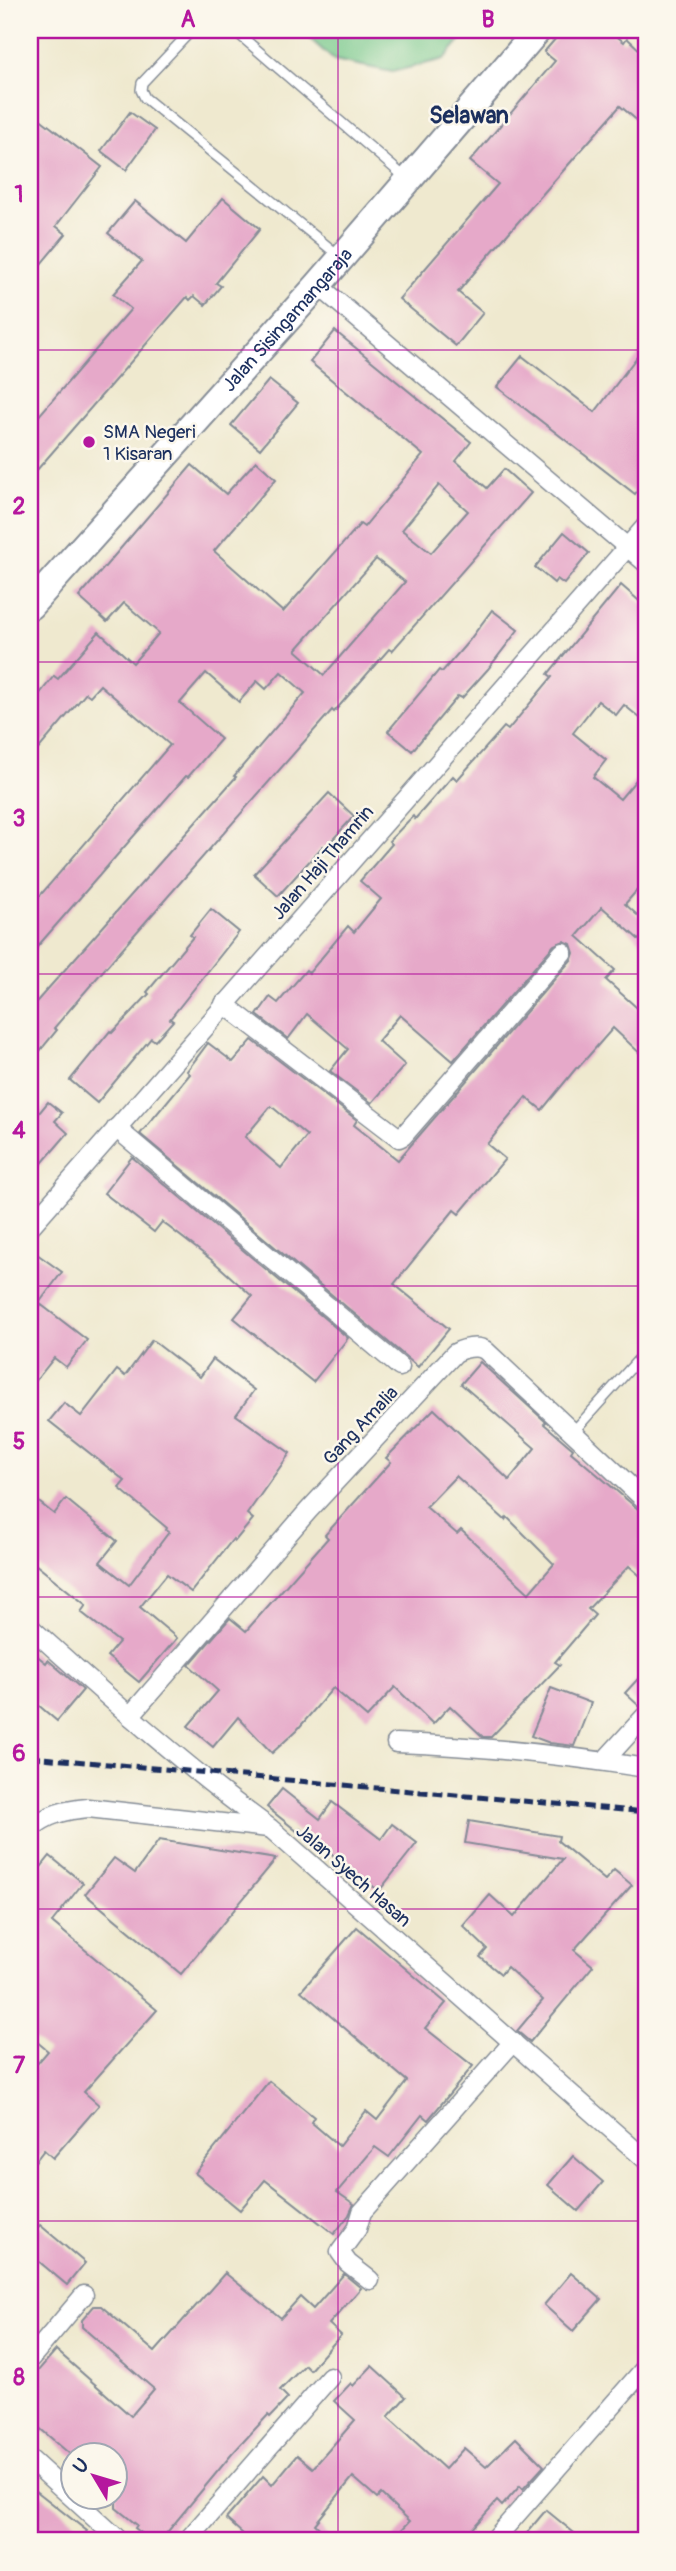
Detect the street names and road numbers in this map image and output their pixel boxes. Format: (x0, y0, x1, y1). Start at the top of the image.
street label: Jalan Sisingamangaraja (217, 243, 358, 397)
street label: Jalan Haji Thamrin (266, 800, 379, 925)
street label: Gang Amalia (318, 1381, 404, 1470)
street label: Jalan Syech Hasan (291, 1819, 416, 1932)

